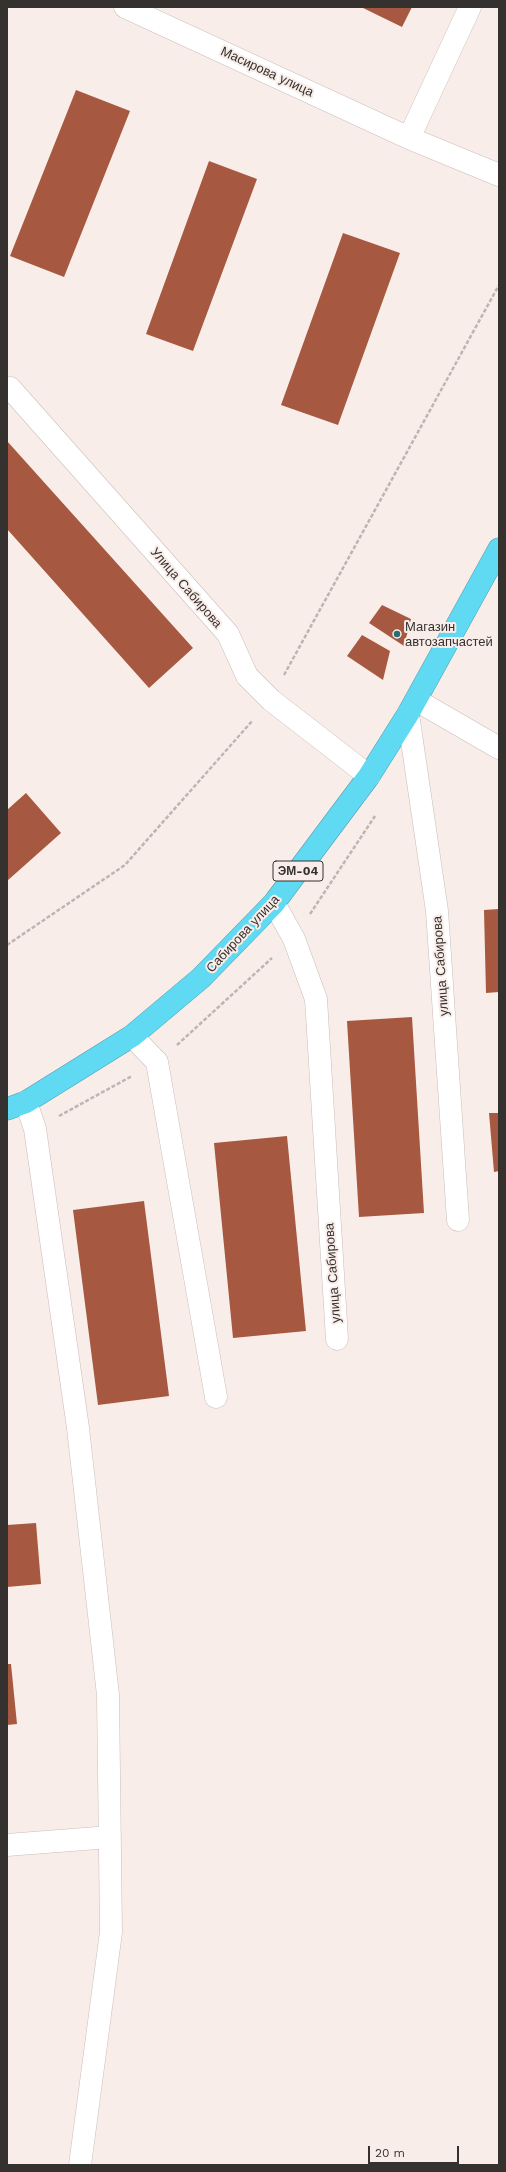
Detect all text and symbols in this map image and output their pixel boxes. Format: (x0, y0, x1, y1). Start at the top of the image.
street label: Масирова улица (218, 44, 316, 100)
street label: Улица Сабирова (147, 545, 225, 631)
place label: Магазин автозапчастей (405, 619, 493, 650)
marker: Магазин автозапчастей (392, 629, 402, 639)
road number: ЭМ-04 (273, 861, 323, 881)
street label: Сабирова улица (203, 892, 283, 976)
street label: улица Сабирова (430, 916, 452, 1016)
street label: улица Сабирова (322, 1223, 344, 1323)
scale bar (370, 2138, 461, 2164)
text: 20 m (375, 2146, 405, 2160)

